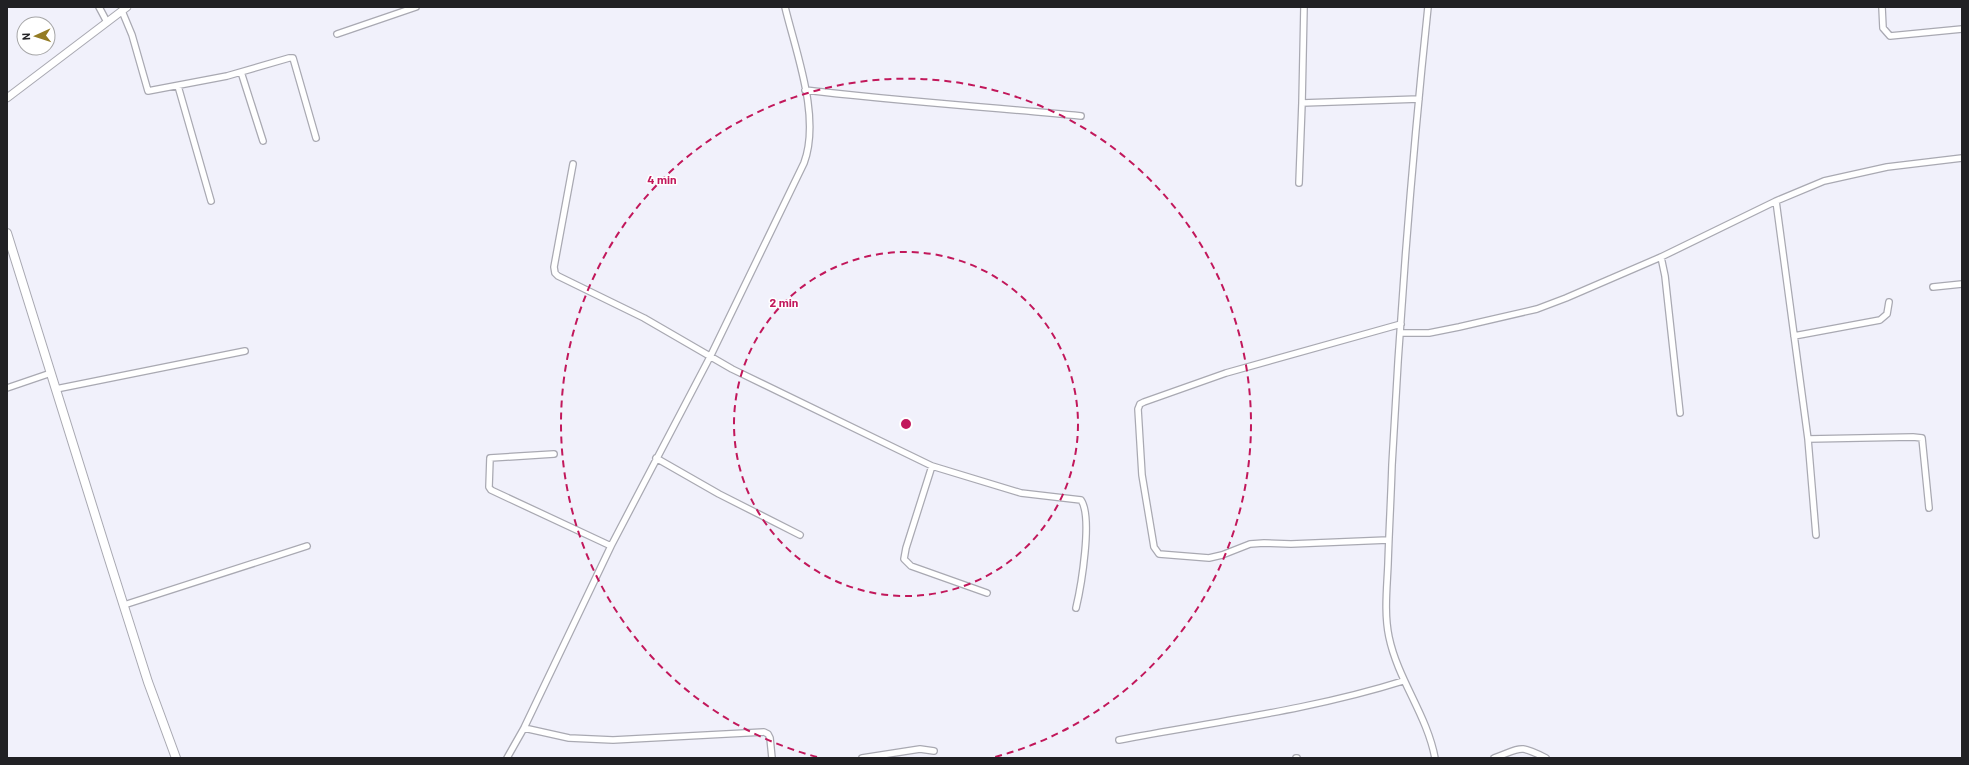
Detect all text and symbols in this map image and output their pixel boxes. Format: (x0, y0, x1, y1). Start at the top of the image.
north arrow (16, 16, 56, 56)
text: N (19, 33, 32, 41)
text: 4 min (647, 172, 677, 186)
text: 2 min (770, 295, 798, 309)
centre of rings (899, 417, 913, 431)

